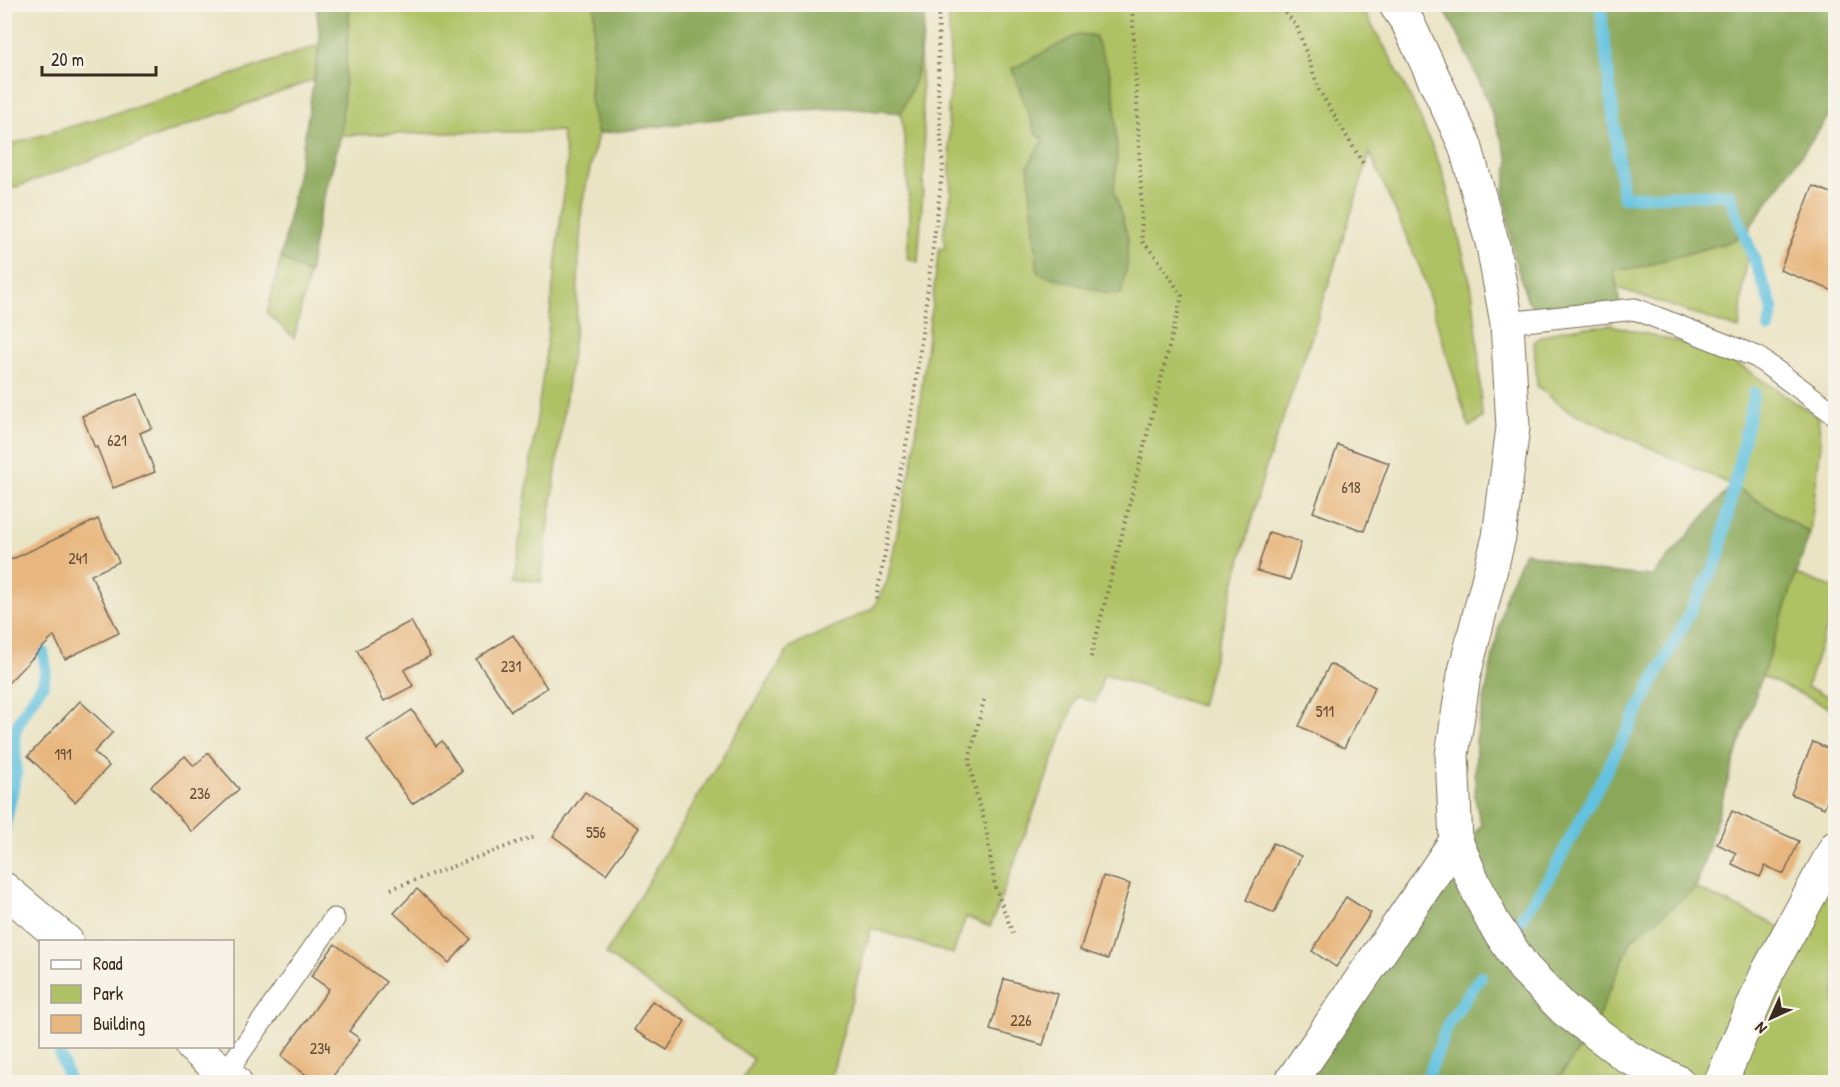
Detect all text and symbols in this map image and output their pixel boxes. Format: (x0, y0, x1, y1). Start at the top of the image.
scale bar (42, 39, 156, 77)
text: 20 m (51, 47, 84, 72)
house number: 621 (107, 429, 127, 451)
house number: 618 (1341, 476, 1361, 498)
house number: 241 (68, 547, 88, 569)
house number: 231 (501, 655, 521, 677)
house number: 511 (1316, 700, 1334, 722)
house number: 191 (54, 743, 72, 765)
house number: 236 (189, 782, 211, 804)
house number: 556 (586, 821, 606, 843)
legend (39, 940, 234, 1048)
text: Road (93, 951, 123, 976)
text: Park (93, 981, 124, 1006)
north arrow (1741, 988, 1801, 1048)
house number: 226 (1010, 1009, 1032, 1031)
text: Building (93, 1011, 145, 1036)
text: N (1749, 1017, 1771, 1039)
house number: 234 (310, 1037, 330, 1059)

